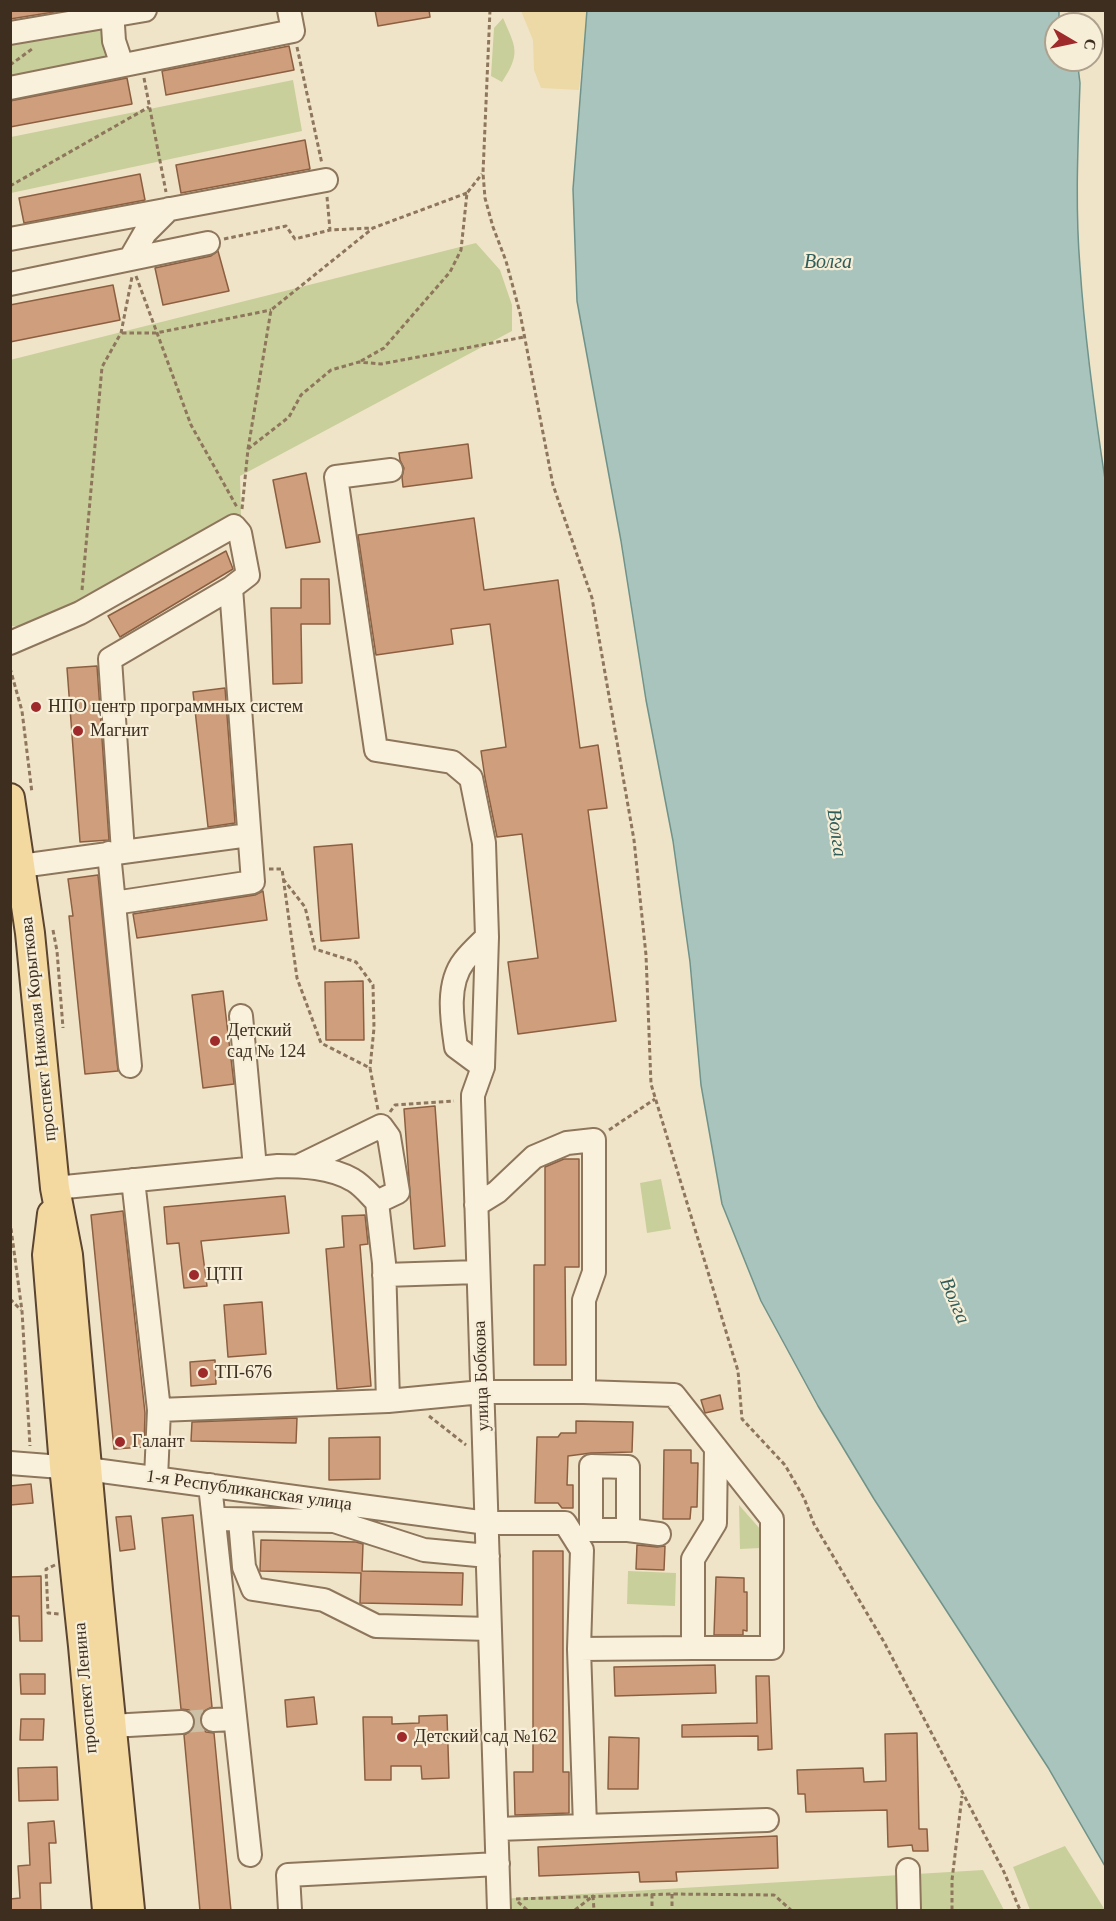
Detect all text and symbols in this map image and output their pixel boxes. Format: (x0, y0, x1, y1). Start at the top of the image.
north arrow (1044, 12, 1104, 72)
text: С (1081, 38, 1100, 52)
water label: Волга (804, 251, 852, 275)
place label: НПО центр программных систем (48, 696, 303, 718)
marker: НПО центр программных систем (29, 700, 43, 714)
place label: Магнит (90, 720, 149, 742)
marker: Магнит (71, 724, 85, 738)
water label: Волга (821, 807, 851, 859)
street label: проспект Николая Корыткова (16, 916, 62, 1142)
place label: Детский сад № 124 (227, 1020, 306, 1062)
marker: Детский сад № 124 (208, 1034, 222, 1048)
place label: ЦТП (206, 1264, 243, 1286)
marker: ЦТП (187, 1268, 201, 1282)
water label: Волга (934, 1274, 974, 1328)
street label: улица Бобкова (469, 1320, 495, 1432)
place label: ТП-676 (215, 1362, 272, 1384)
marker: ТП-676 (196, 1366, 210, 1380)
place label: Галант (132, 1431, 185, 1453)
marker: Галант (113, 1435, 127, 1449)
street label: 1-я Республиканская улица (145, 1466, 353, 1516)
street label: проспект Ленина (70, 1622, 102, 1754)
place label: Детский сад №162 (414, 1726, 557, 1748)
marker: Детский сад №162 (395, 1730, 409, 1744)

